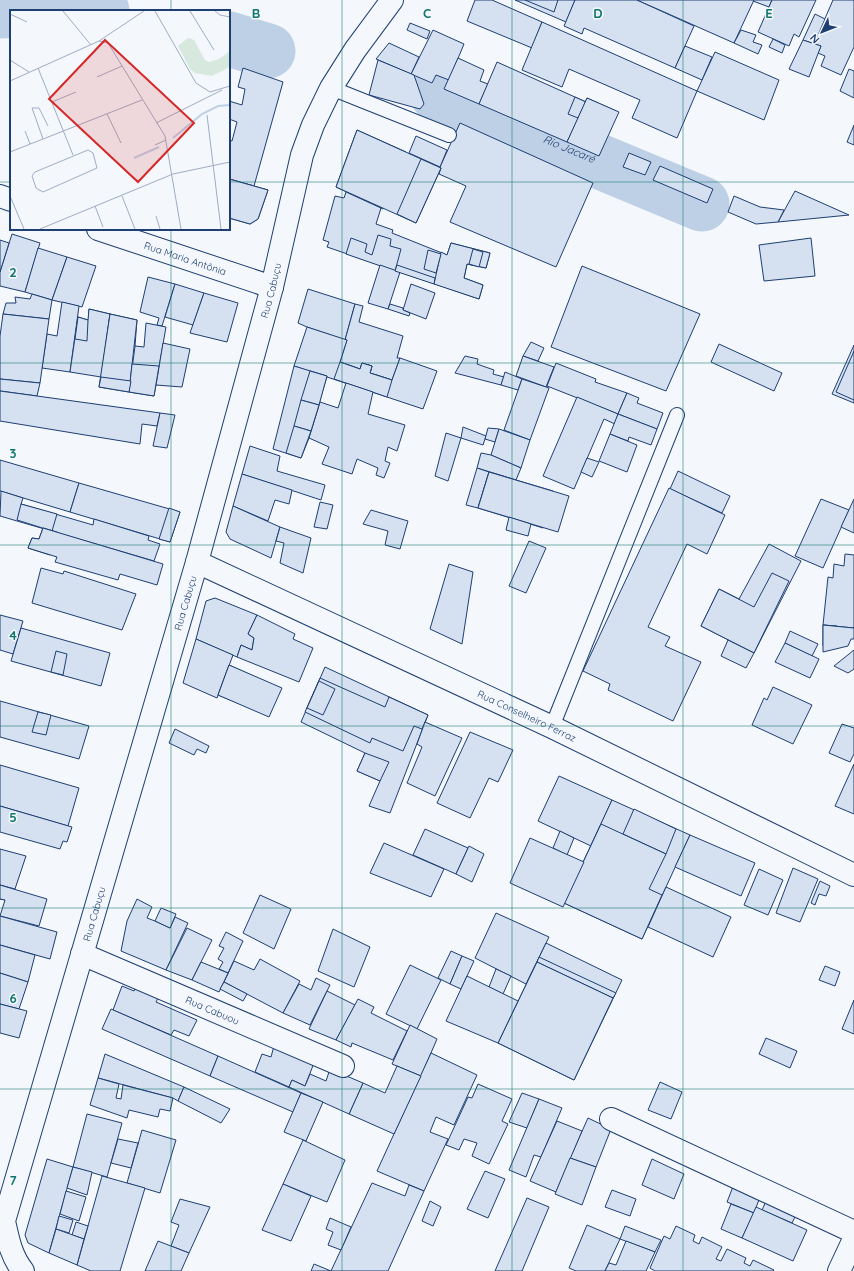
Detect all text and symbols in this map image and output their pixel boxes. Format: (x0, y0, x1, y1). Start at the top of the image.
text: B (252, 5, 260, 21)
text: C (423, 5, 431, 21)
text: D (593, 5, 603, 21)
text: E (765, 5, 773, 21)
inset map (10, 10, 230, 230)
north arrow (802, 12, 842, 52)
text: N (807, 31, 823, 47)
water label: Rio Jacaré (541, 132, 598, 166)
street label: Rua Maria Antônia (142, 238, 228, 278)
street label: Rua Cabuçu (257, 262, 284, 319)
text: 2 (9, 264, 17, 280)
text: 3 (10, 445, 17, 461)
street label: Rua Cabuçu (171, 574, 199, 632)
text: 4 (9, 627, 17, 643)
street label: Rua Conselheiro Ferraz (476, 687, 579, 745)
text: 5 (9, 809, 17, 825)
street label: Rua Cabuçu (80, 885, 108, 943)
text: 6 (9, 990, 17, 1006)
street label: Rua Cabuou (184, 993, 241, 1027)
text: 7 (9, 1172, 17, 1188)

